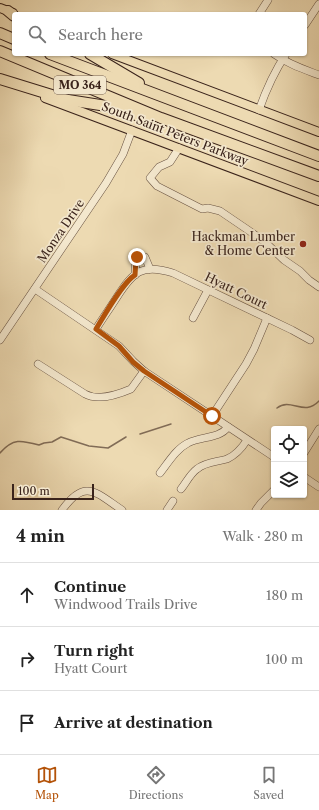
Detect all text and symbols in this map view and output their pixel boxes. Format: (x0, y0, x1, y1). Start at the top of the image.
search box (12, 12, 307, 56)
icon: search (26, 23, 48, 45)
text: Search here (58, 25, 143, 44)
road number: MO 364 (54, 76, 106, 94)
street label: South Saint Peters Parkway (100, 99, 251, 169)
street label: Monza Drive (34, 196, 87, 265)
place label: Hackman Lumber & Home Center (192, 229, 295, 258)
marker: Hackman Lumber & Home Center (298, 239, 308, 249)
route end (128, 248, 146, 266)
street label: Hyatt Court (203, 269, 271, 312)
route start (203, 407, 221, 425)
map controls (271, 426, 307, 498)
button: locate (271, 426, 307, 462)
button: layers (271, 462, 307, 498)
scale bar (12, 482, 94, 501)
text: 100 m (18, 484, 50, 498)
text: 4 min (16, 526, 65, 546)
text: Walk · 280 m (222, 528, 303, 544)
text: Continue (54, 577, 126, 596)
icon: ahead (16, 584, 38, 606)
text: 180 m (266, 587, 303, 603)
text: Windwood Trails Drive (54, 596, 197, 612)
text: Turn right (54, 641, 134, 660)
icon: right (16, 648, 38, 670)
text: 100 m (265, 651, 303, 667)
text: Hyatt Court (54, 660, 127, 676)
icon: arrive (16, 712, 38, 734)
text: Arrive at destination (54, 713, 213, 732)
tab: Map (35, 764, 59, 802)
tab: Directions (129, 764, 183, 802)
tab: Saved (253, 764, 284, 802)

